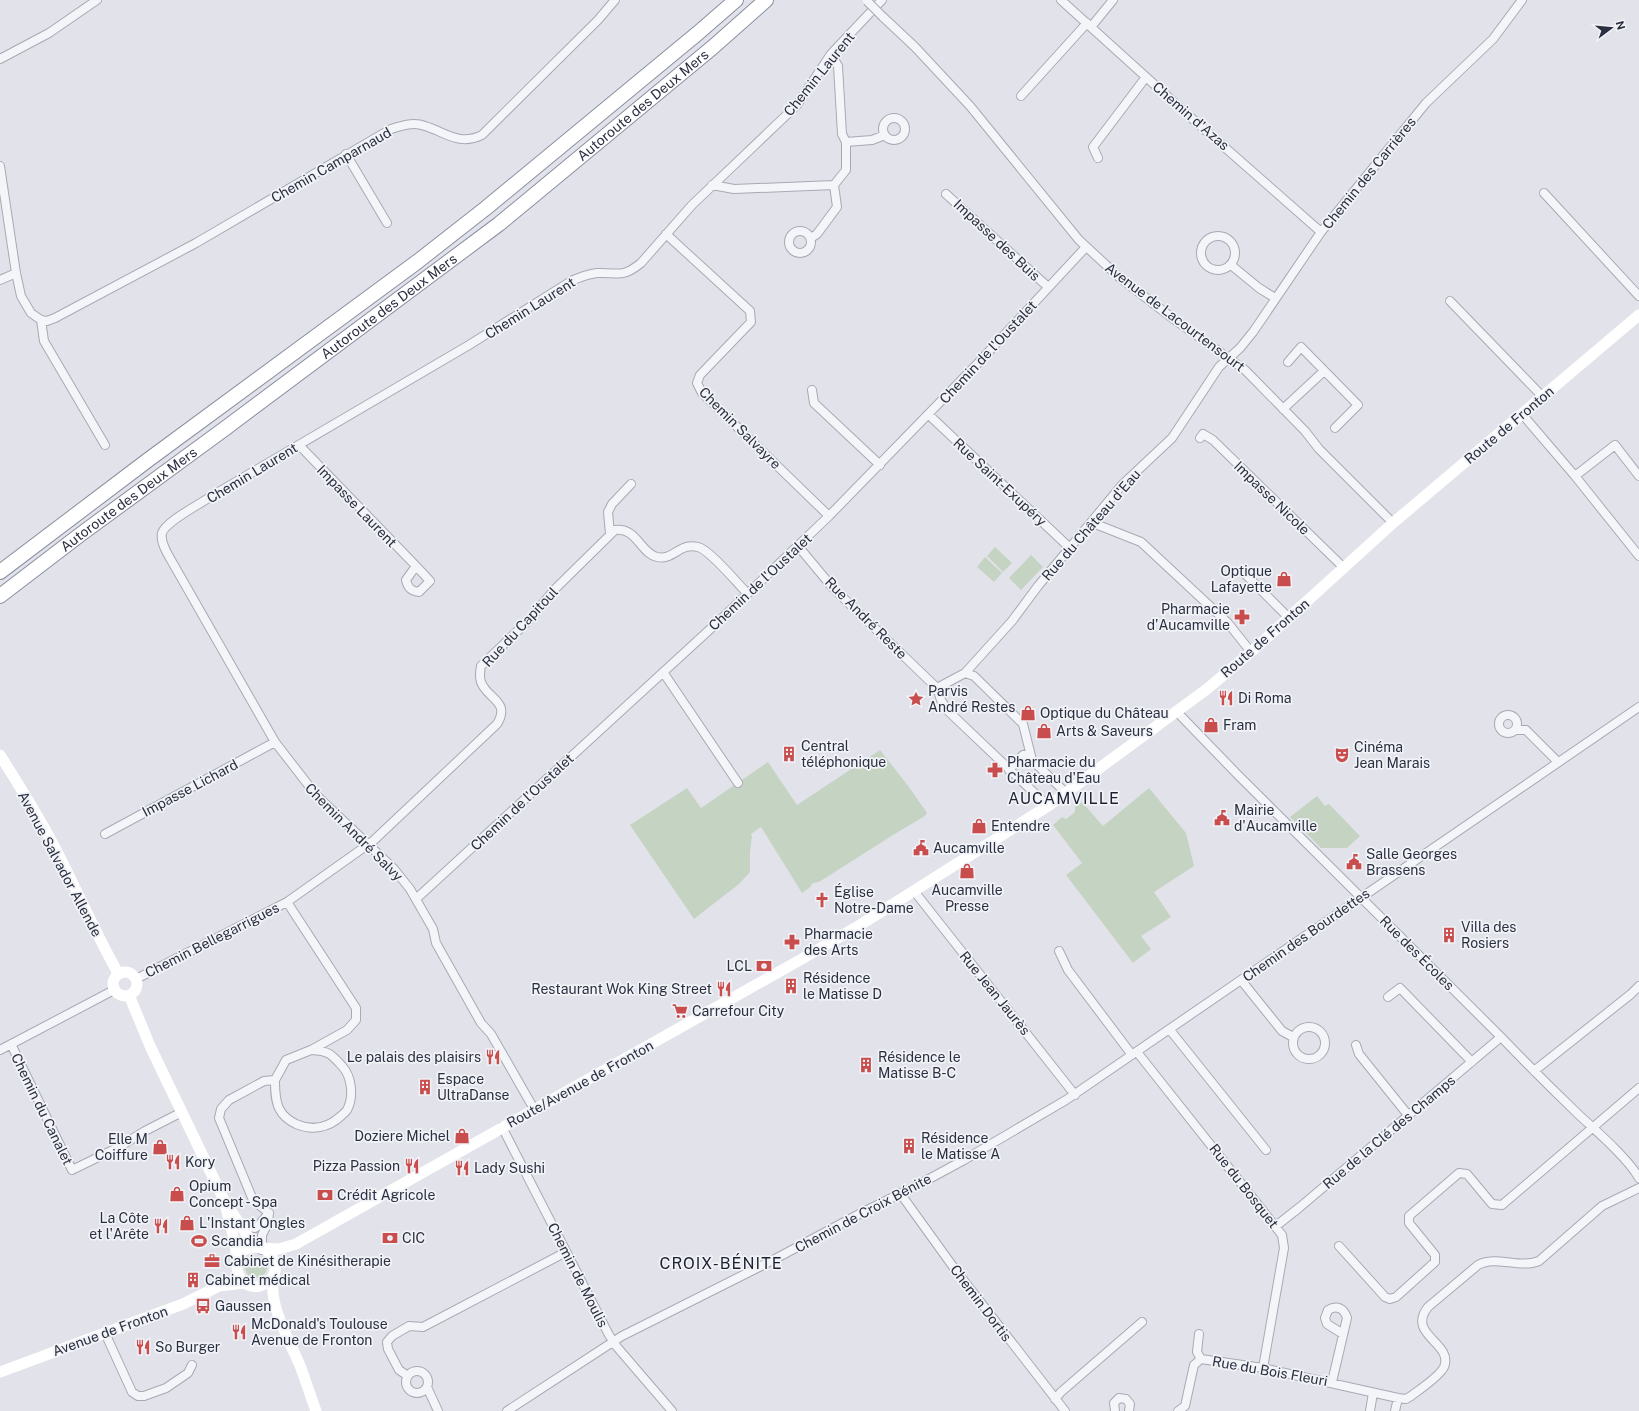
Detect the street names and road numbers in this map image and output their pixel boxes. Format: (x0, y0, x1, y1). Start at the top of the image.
street label: Chemin Laurent (780, 29, 858, 119)
street label: Autoroute des Deux Mers (574, 46, 712, 164)
street label: Chemin d'Azas (1150, 79, 1232, 153)
street label: Chemin des Carrières (1319, 114, 1419, 232)
street label: Chemin Camparnaud (268, 124, 394, 206)
street label: Impasse des Buis (951, 196, 1043, 284)
street label: Autoroute des Deux Mers (318, 250, 460, 362)
street label: Avenue de Lacourtensourt (1102, 259, 1248, 375)
street label: Chemin Laurent (482, 274, 578, 342)
street label: Chemin de l'Oustalet (936, 297, 1040, 407)
street label: Route de Fronton (1461, 383, 1557, 467)
street label: Chemin Salvayre (696, 384, 784, 472)
street label: Rue Saint-Exupéry (950, 435, 1050, 530)
street label: Chemin Laurent (204, 440, 300, 506)
street label: Autoroute des Deux Mers (57, 444, 200, 555)
street label: Impasse Nicole (1231, 458, 1313, 538)
street label: Impasse Laurent (314, 462, 400, 550)
street label: Rue du Château d'Eau (1038, 466, 1144, 584)
street label: Chemin de l'Oustalet (705, 530, 815, 634)
street label: Rue André Reste (822, 574, 910, 662)
street label: Rue du Capitoul (479, 584, 561, 670)
street label: Route de Fronton (1218, 595, 1312, 681)
street label: Chemin de l'Oustalet (467, 750, 577, 854)
street label: Impasse Lichard (139, 756, 241, 820)
street label: Chemin André Salvy (302, 780, 407, 885)
street label: Avenue Salvador Allende (15, 789, 105, 939)
street label: Chemin des Bourdettes (1240, 885, 1372, 985)
street label: Chemin Bellegarrigues (142, 899, 282, 981)
street label: Rue des Écoles (1377, 912, 1458, 993)
street label: Rue Jean Jaurès (956, 948, 1034, 1038)
street label: Route/Avenue de Fronton (504, 1037, 656, 1131)
street label: Chemin du Canalet (8, 1050, 76, 1168)
street label: Rue de la Clé des Champs (1320, 1072, 1458, 1192)
street label: Rue du Bosquet (1206, 1141, 1282, 1231)
street label: Chemin de Croix Bénite (792, 1170, 934, 1256)
street label: Chemin de Moulis (545, 1220, 611, 1330)
street label: Chemin Dortis (947, 1262, 1015, 1344)
street label: Avenue de Fronton (50, 1303, 170, 1359)
street label: Rue du Bois Fleuri (1211, 1353, 1329, 1389)

